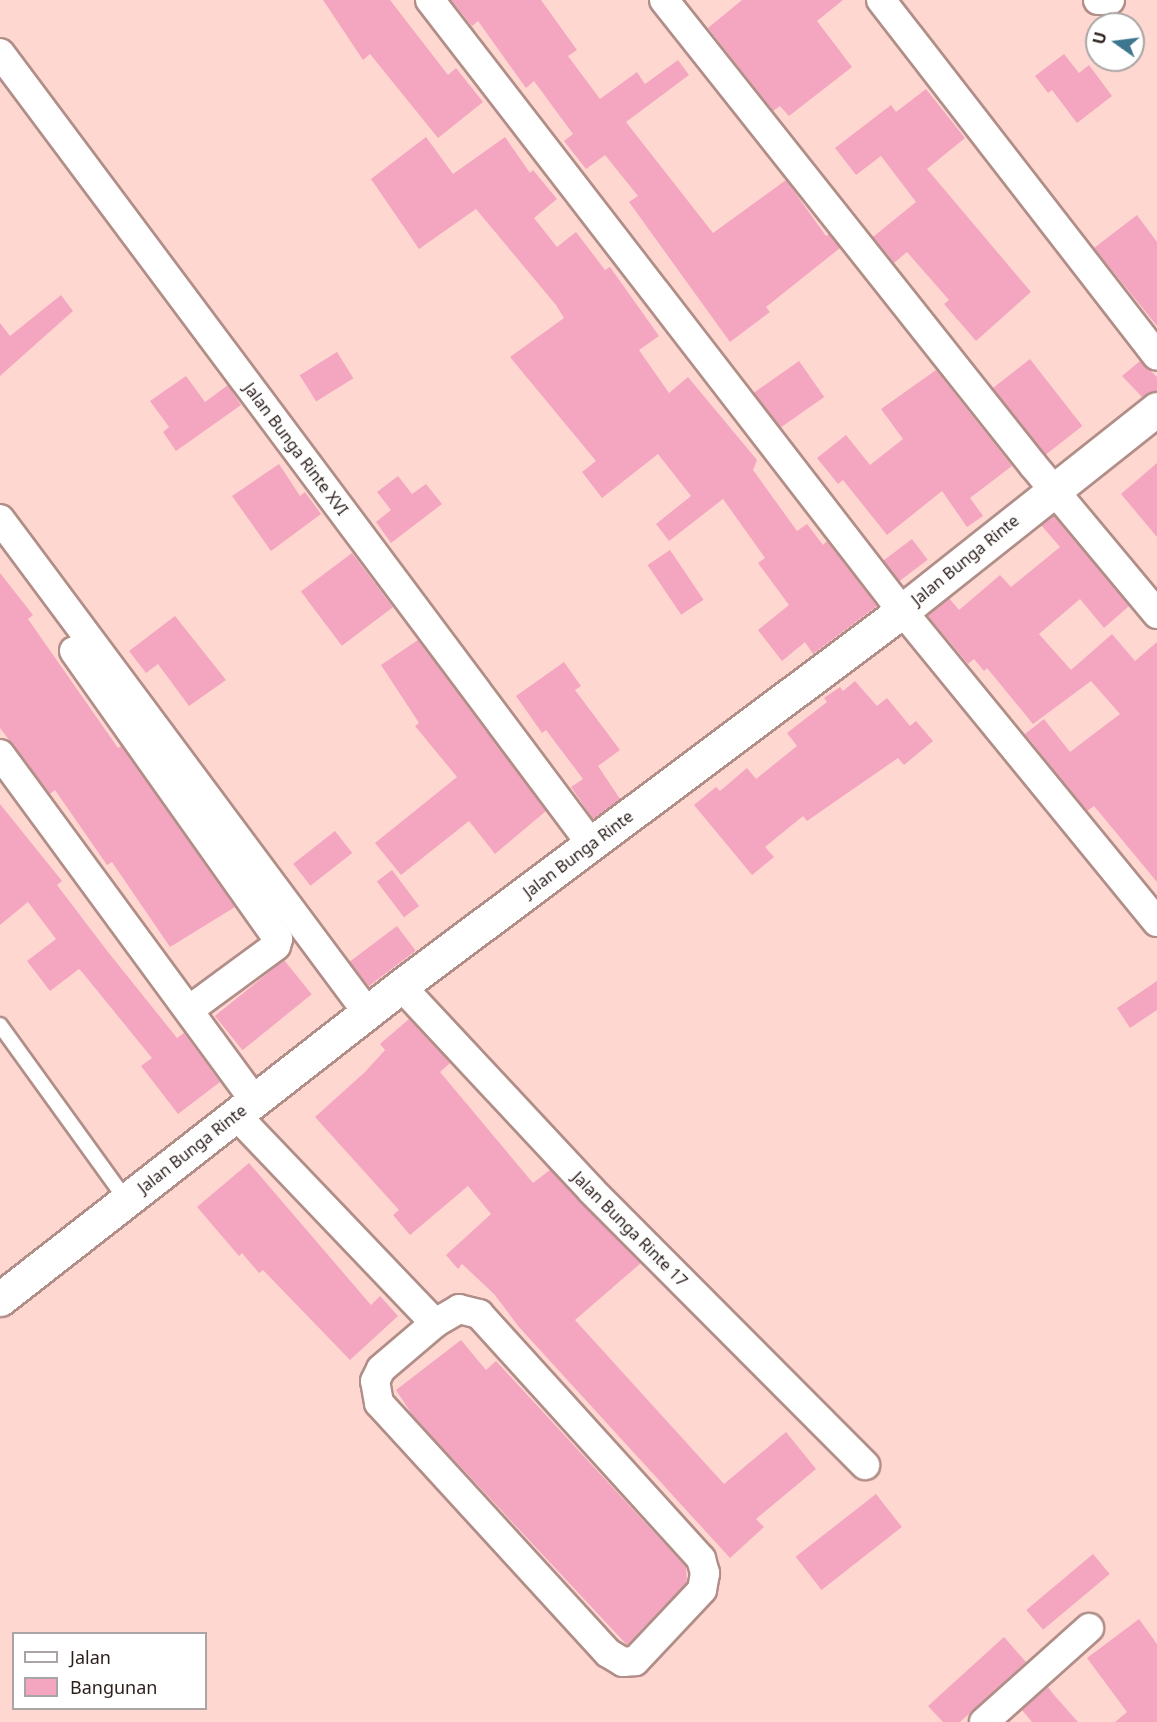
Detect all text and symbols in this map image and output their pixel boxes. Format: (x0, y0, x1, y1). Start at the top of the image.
north arrow (1085, 12, 1145, 72)
text: U (1087, 30, 1112, 47)
street label: Jalan Bunga Rinte XVI (240, 379, 352, 519)
street label: Jalan Bunga Rinte (908, 511, 1022, 609)
street label: Jalan Bunga Rinte (519, 806, 637, 902)
street label: Jalan Bunga Rinte (134, 1101, 250, 1197)
street label: Jalan Bunga Rinte 17 (568, 1167, 692, 1291)
legend (12, 1632, 207, 1710)
text: Jalan (70, 1645, 111, 1669)
text: Bangunan (70, 1675, 157, 1699)

